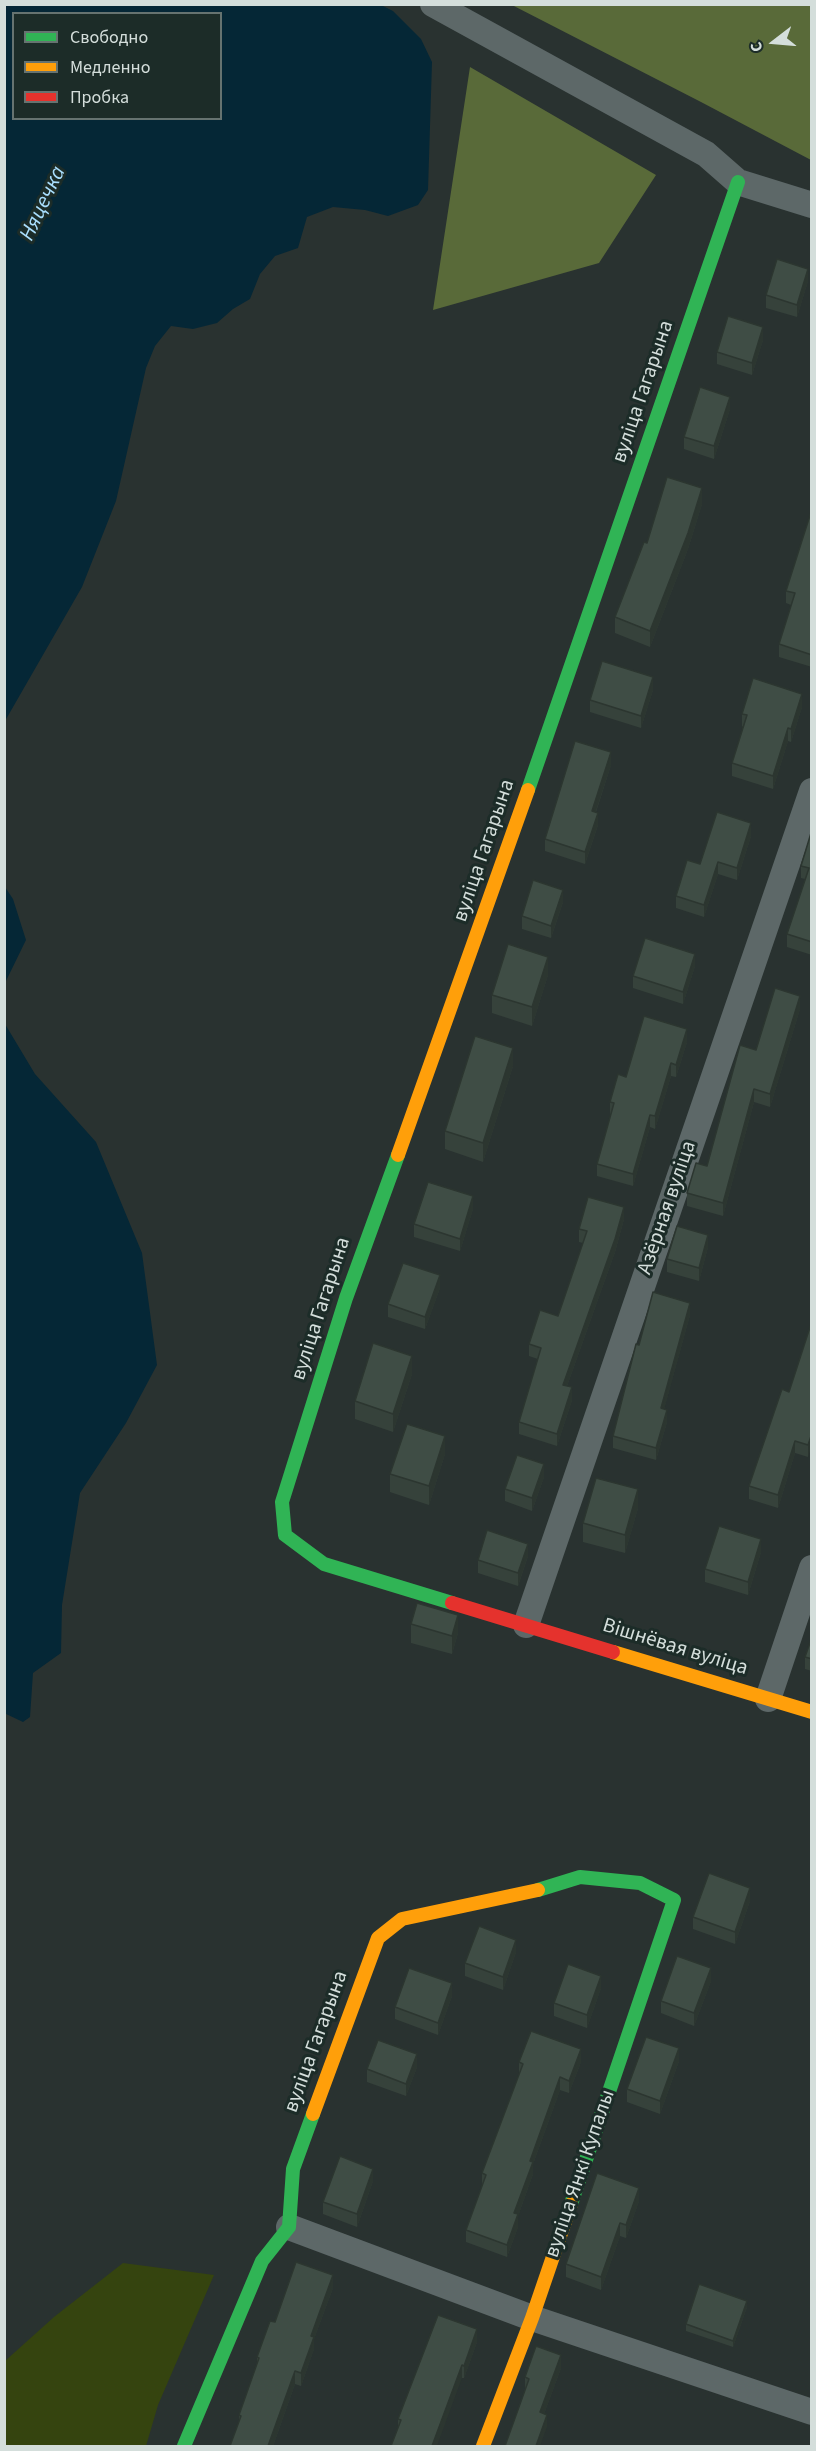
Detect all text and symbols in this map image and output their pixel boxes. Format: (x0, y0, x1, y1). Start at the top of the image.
legend (12, 12, 222, 120)
north arrow (744, 12, 804, 72)
text: Свободно (70, 25, 148, 50)
text: С (745, 39, 769, 54)
text: Медленно (70, 55, 150, 80)
text: Пробка (70, 85, 129, 110)
water label: Няцечка (15, 162, 73, 246)
street label: вуліца Гагарына (608, 317, 680, 467)
street label: вуліца Гагарына (449, 776, 521, 926)
street label: Азёрная вуліца (633, 1138, 703, 1278)
street label: вуліца Гагарына (287, 1234, 357, 1384)
street label: Вішнёвая вуліца (599, 1614, 751, 1682)
street label: вуліца Гагарына (280, 1968, 354, 2116)
street label: вуліца Янкі Купалы (540, 2087, 622, 2261)

